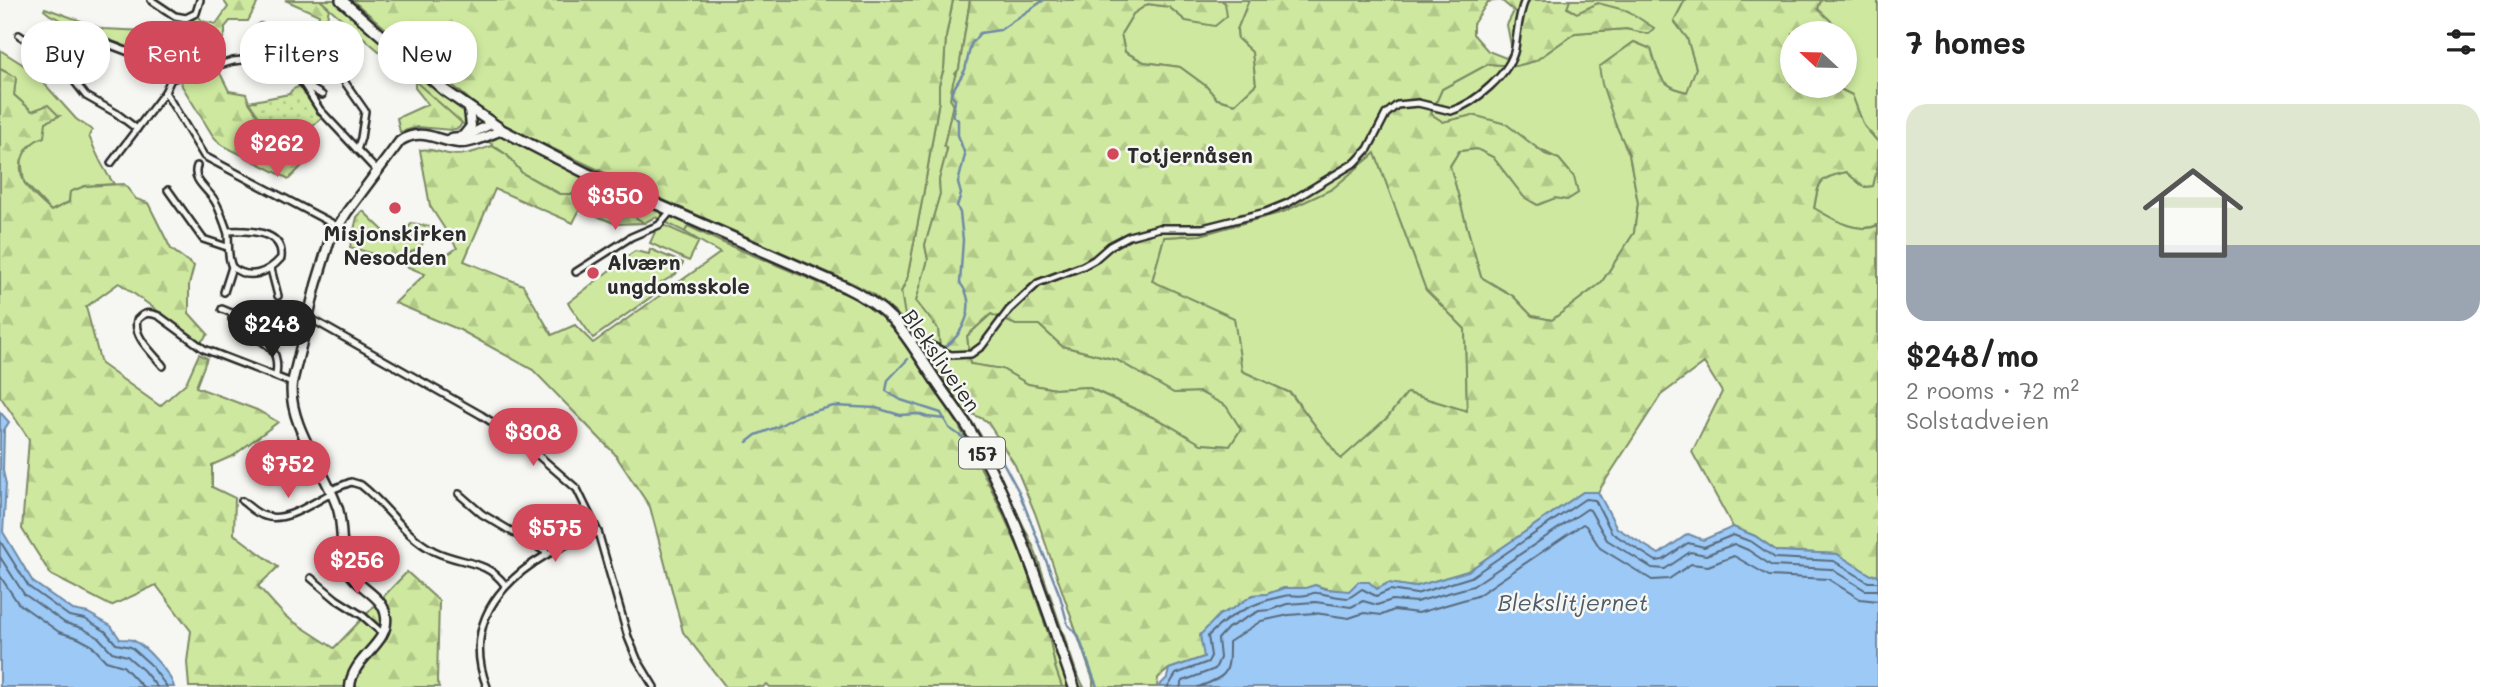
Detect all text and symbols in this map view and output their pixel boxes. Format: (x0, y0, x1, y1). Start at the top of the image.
chip: Buy (21, 21, 110, 84)
chip: Rent (124, 21, 226, 84)
chip: Filters (240, 21, 364, 84)
chip: New (378, 21, 477, 84)
north arrow (1780, 21, 1857, 98)
map controls (1780, 21, 1857, 98)
text: 7 homes (1906, 22, 2026, 62)
icon: filters (2442, 23, 2480, 61)
pin: $262 (236, 120, 318, 179)
text: $262 (250, 127, 304, 157)
place label: Totjernåsen (1127, 141, 1253, 168)
marker: Totjernåsen (1105, 146, 1121, 162)
icon: home (2130, 150, 2256, 276)
pin: $350 (574, 173, 656, 232)
text: $350 (587, 180, 643, 210)
marker: Misjonskirken Nesodden (387, 200, 403, 216)
place label: Misjonskirken Nesodden (323, 219, 467, 270)
place label: Alværn ungdomsskole (607, 248, 750, 299)
marker: Alværn ungdomsskole (585, 265, 601, 281)
pin: $248 (231, 300, 313, 360)
street label: Bleksliveien (897, 303, 987, 417)
text: $248 (244, 308, 300, 338)
text: $248/mo (1906, 335, 2038, 375)
text: 2 rooms · 72 m² (1906, 375, 2079, 405)
text: Solstadveien (1906, 405, 2049, 435)
pin: $308 (492, 408, 574, 468)
text: $308 (504, 416, 562, 446)
road number: 157 (959, 437, 1005, 468)
pin: $752 (247, 440, 329, 500)
text: $752 (261, 448, 315, 478)
pin: $575 (514, 504, 596, 564)
text: $575 (528, 512, 582, 542)
pin: $256 (316, 536, 398, 596)
text: $256 (330, 544, 384, 574)
water label: Blekslitjernet (1497, 587, 1649, 617)

